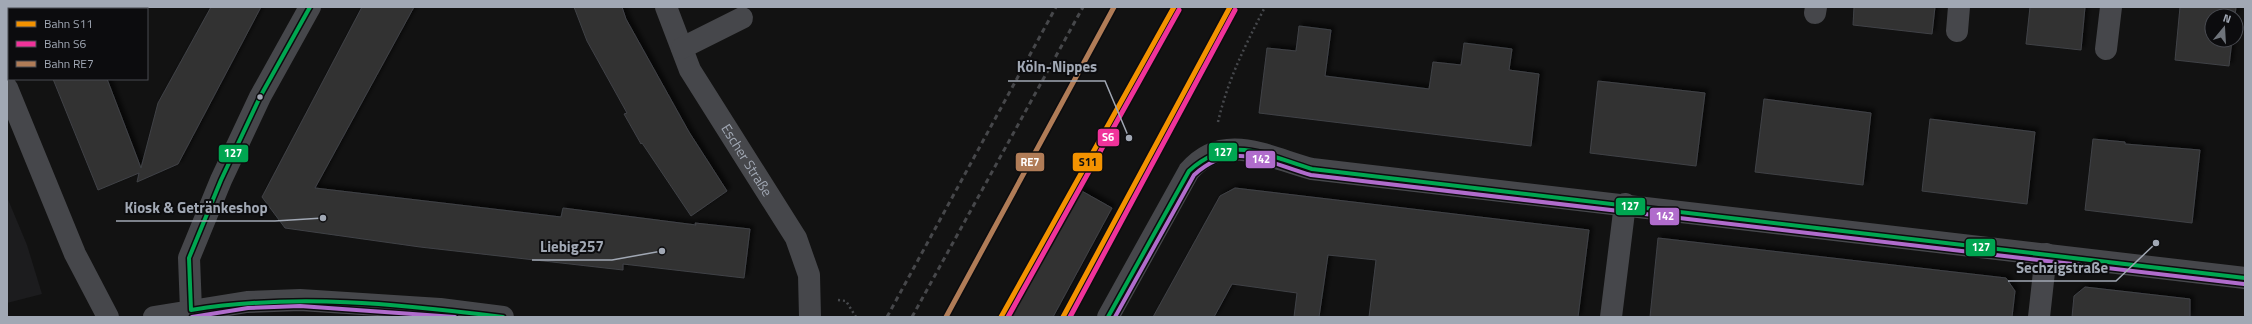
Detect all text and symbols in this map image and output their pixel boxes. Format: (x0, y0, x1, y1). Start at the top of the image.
legend (8, 8, 148, 80)
north arrow (2204, 8, 2244, 48)
text: N (2221, 10, 2233, 27)
text: Bahn S11 (44, 14, 93, 33)
text: Bahn S6 (44, 34, 86, 53)
text: Bahn RE7 (44, 54, 94, 73)
callout: Köln-Nippes (1008, 54, 1105, 81)
text: Köln-Nippes (1017, 55, 1097, 78)
unlabelled marker (255, 92, 265, 102)
street label: Escher Straße (716, 119, 778, 200)
line badge: S6 (1097, 128, 1120, 147)
text: S6 (1102, 129, 1114, 145)
line badge: 127 (1208, 142, 1238, 162)
line badge: 127 (218, 144, 249, 163)
text: 127 (1214, 144, 1232, 160)
text: 127 (224, 145, 242, 161)
line badge: 142 (1245, 150, 1276, 169)
text: 142 (1252, 151, 1270, 167)
line badge: RE7 (1015, 152, 1045, 172)
line badge: S11 (1072, 152, 1103, 172)
text: RE7 (1020, 154, 1040, 170)
text: S11 (1079, 154, 1097, 170)
callout: Kiosk & Getränkeshop (116, 194, 275, 221)
text: Kiosk & Getränkeshop (124, 196, 268, 219)
line badge: 127 (1615, 197, 1646, 216)
text: 127 (1621, 198, 1639, 214)
line badge: 142 (1649, 207, 1680, 226)
text: 142 (1656, 208, 1674, 224)
callout: Liebig257 (532, 233, 612, 260)
text: Liebig257 (540, 235, 604, 258)
line badge: 127 (1965, 238, 1996, 257)
text: 127 (1972, 239, 1990, 255)
callout: Sechzigstraße (2008, 254, 2116, 281)
text: Sechzigstraße (2016, 256, 2108, 279)

